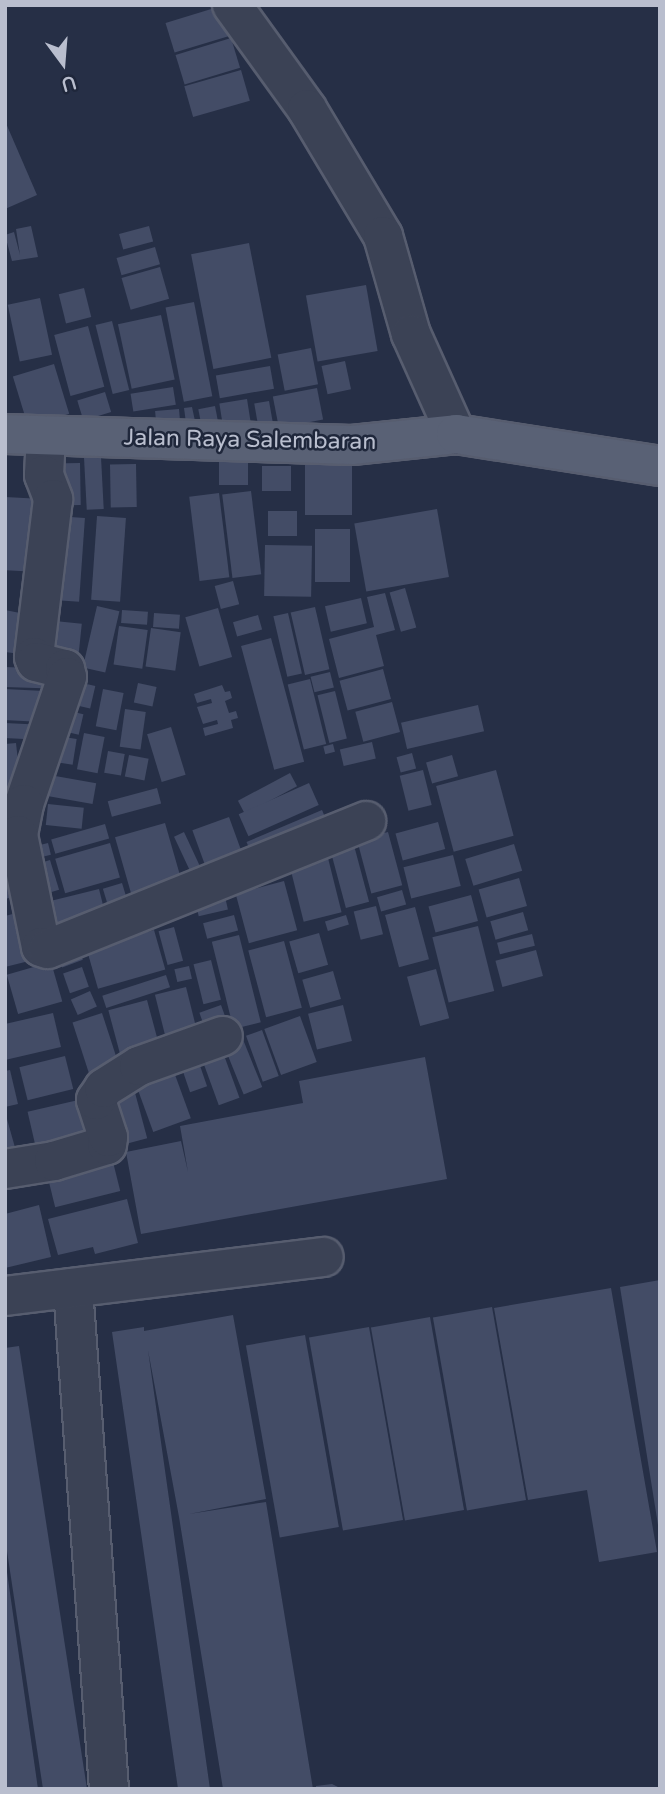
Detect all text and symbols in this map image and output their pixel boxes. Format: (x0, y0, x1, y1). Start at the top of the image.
north arrow (28, 28, 98, 98)
text: U (59, 71, 79, 96)
street label: Jalan Raya Salembaran (123, 424, 377, 456)

